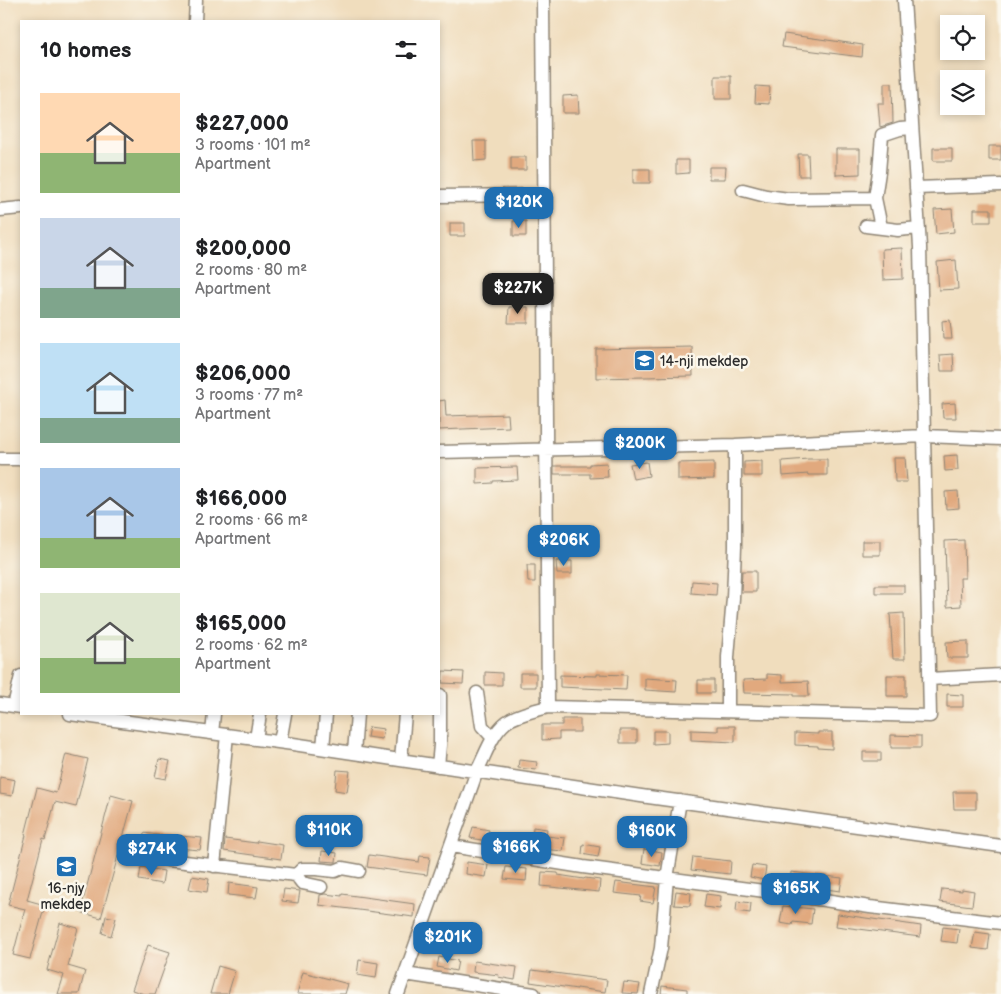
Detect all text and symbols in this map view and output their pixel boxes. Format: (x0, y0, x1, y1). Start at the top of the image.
map controls (940, 15, 985, 115)
button: locate (940, 15, 985, 60)
icon: filters (392, 36, 420, 64)
text: 10 homes (40, 38, 131, 63)
button: layers (940, 70, 985, 115)
text: $227,000 (195, 111, 289, 136)
icon: home (80, 113, 140, 173)
text: 3 rooms · 101 m² (195, 136, 311, 155)
text: Apartment (195, 155, 271, 174)
pin: $120K (484, 186, 554, 229)
text: $120K (495, 193, 543, 212)
text: $200,000 (195, 236, 291, 261)
icon: home (80, 238, 140, 298)
text: 2 rooms · 80 m² (195, 261, 307, 280)
pin: $227K (483, 272, 553, 315)
text: $227K (493, 279, 543, 298)
text: Apartment (195, 280, 271, 299)
school or university icon: 14-nji mekdep (632, 349, 656, 373)
place label: 14-nji mekdep (660, 353, 748, 370)
text: $206,000 (195, 361, 291, 386)
icon: home (80, 363, 140, 423)
text: 3 rooms · 77 m² (195, 386, 303, 405)
text: Apartment (195, 405, 271, 424)
pin: $200K (605, 428, 675, 470)
text: $200K (615, 434, 665, 453)
text: $166,000 (195, 486, 287, 511)
icon: home (80, 488, 140, 548)
text: 2 rooms · 66 m² (195, 511, 308, 530)
pin: $206K (529, 524, 599, 567)
text: Apartment (195, 530, 271, 549)
text: $206K (539, 531, 589, 550)
text: $165,000 (195, 611, 286, 636)
icon: home (80, 613, 140, 673)
text: 2 rooms · 62 m² (195, 636, 308, 655)
text: Apartment (195, 655, 271, 674)
pin: $110K (294, 814, 364, 857)
pin: $160K (617, 816, 687, 858)
text: $110K (307, 821, 351, 840)
text: $160K (628, 822, 676, 841)
pin: $166K (481, 832, 551, 874)
pin: $274K (117, 834, 187, 876)
text: $166K (492, 838, 540, 857)
text: $274K (128, 840, 176, 859)
school or university icon: 16-njy mekdep (54, 854, 78, 878)
pin: $165K (761, 872, 831, 915)
text: $165K (772, 879, 820, 898)
place label: 16-njy mekdep (41, 880, 91, 913)
pin: $201K (413, 922, 483, 964)
text: $201K (424, 928, 472, 947)

